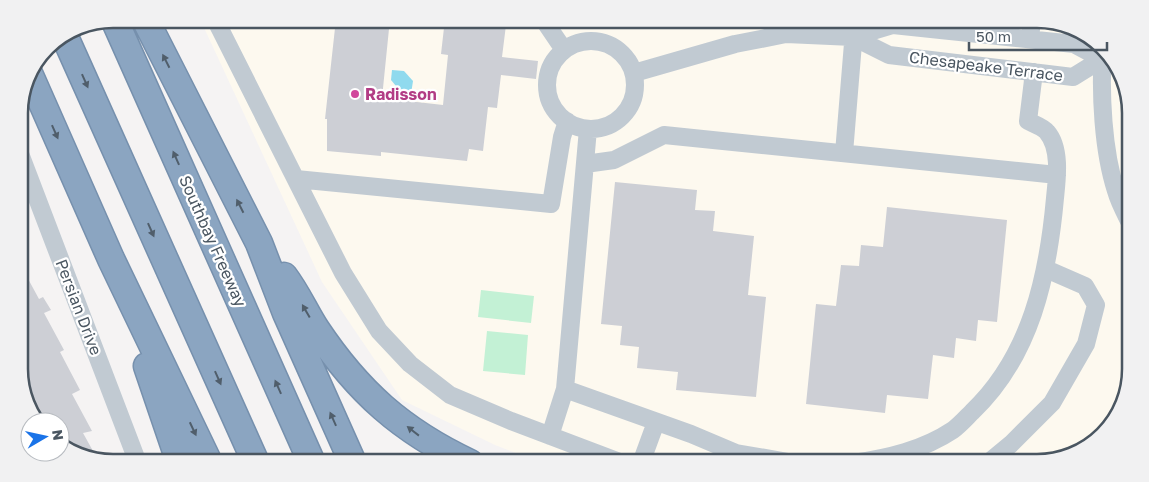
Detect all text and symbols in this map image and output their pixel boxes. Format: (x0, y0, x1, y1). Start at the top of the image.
scale bar (969, 20, 1106, 52)
text: 50 m (976, 27, 1011, 45)
street label: Chesapeake Terrace (908, 47, 1064, 85)
one-way arrow (162, 54, 170, 68)
one-way arrow (81, 74, 89, 88)
place label: Radisson (365, 84, 437, 104)
marker: Radisson (349, 88, 361, 100)
one-way arrow (51, 125, 59, 139)
one-way arrow (172, 151, 180, 165)
street label: Southbay Freeway (175, 172, 251, 310)
one-way arrow (236, 199, 244, 213)
one-way arrow (148, 223, 156, 237)
street label: Persian Drive (52, 256, 106, 358)
one-way arrow (301, 304, 310, 317)
one-way arrow (214, 371, 222, 385)
one-way arrow (274, 380, 282, 394)
north arrow (20, 412, 70, 462)
one-way arrow (329, 412, 337, 426)
one-way arrow (189, 421, 197, 436)
one-way arrow (406, 426, 420, 436)
text: N (49, 428, 68, 441)

